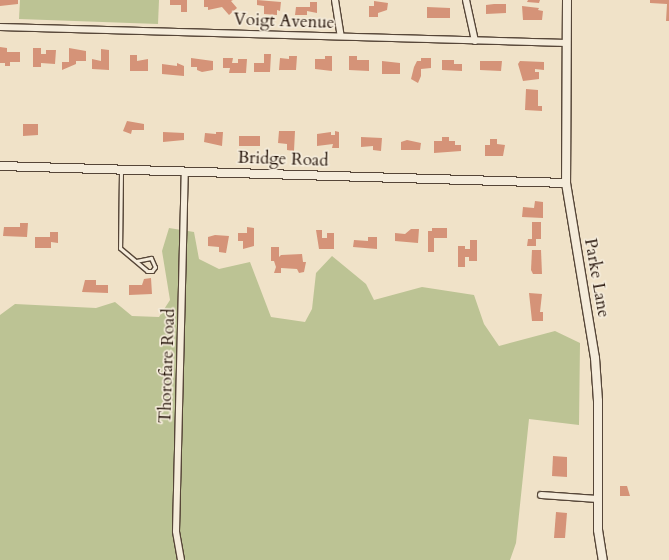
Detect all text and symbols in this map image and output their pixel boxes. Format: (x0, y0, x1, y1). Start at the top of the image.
street label: Voigt Avenue (233, 9, 335, 33)
street label: Bridge Road (237, 147, 329, 171)
street label: Parke Lane (580, 237, 614, 319)
street label: Thorofare Road (155, 308, 179, 424)

